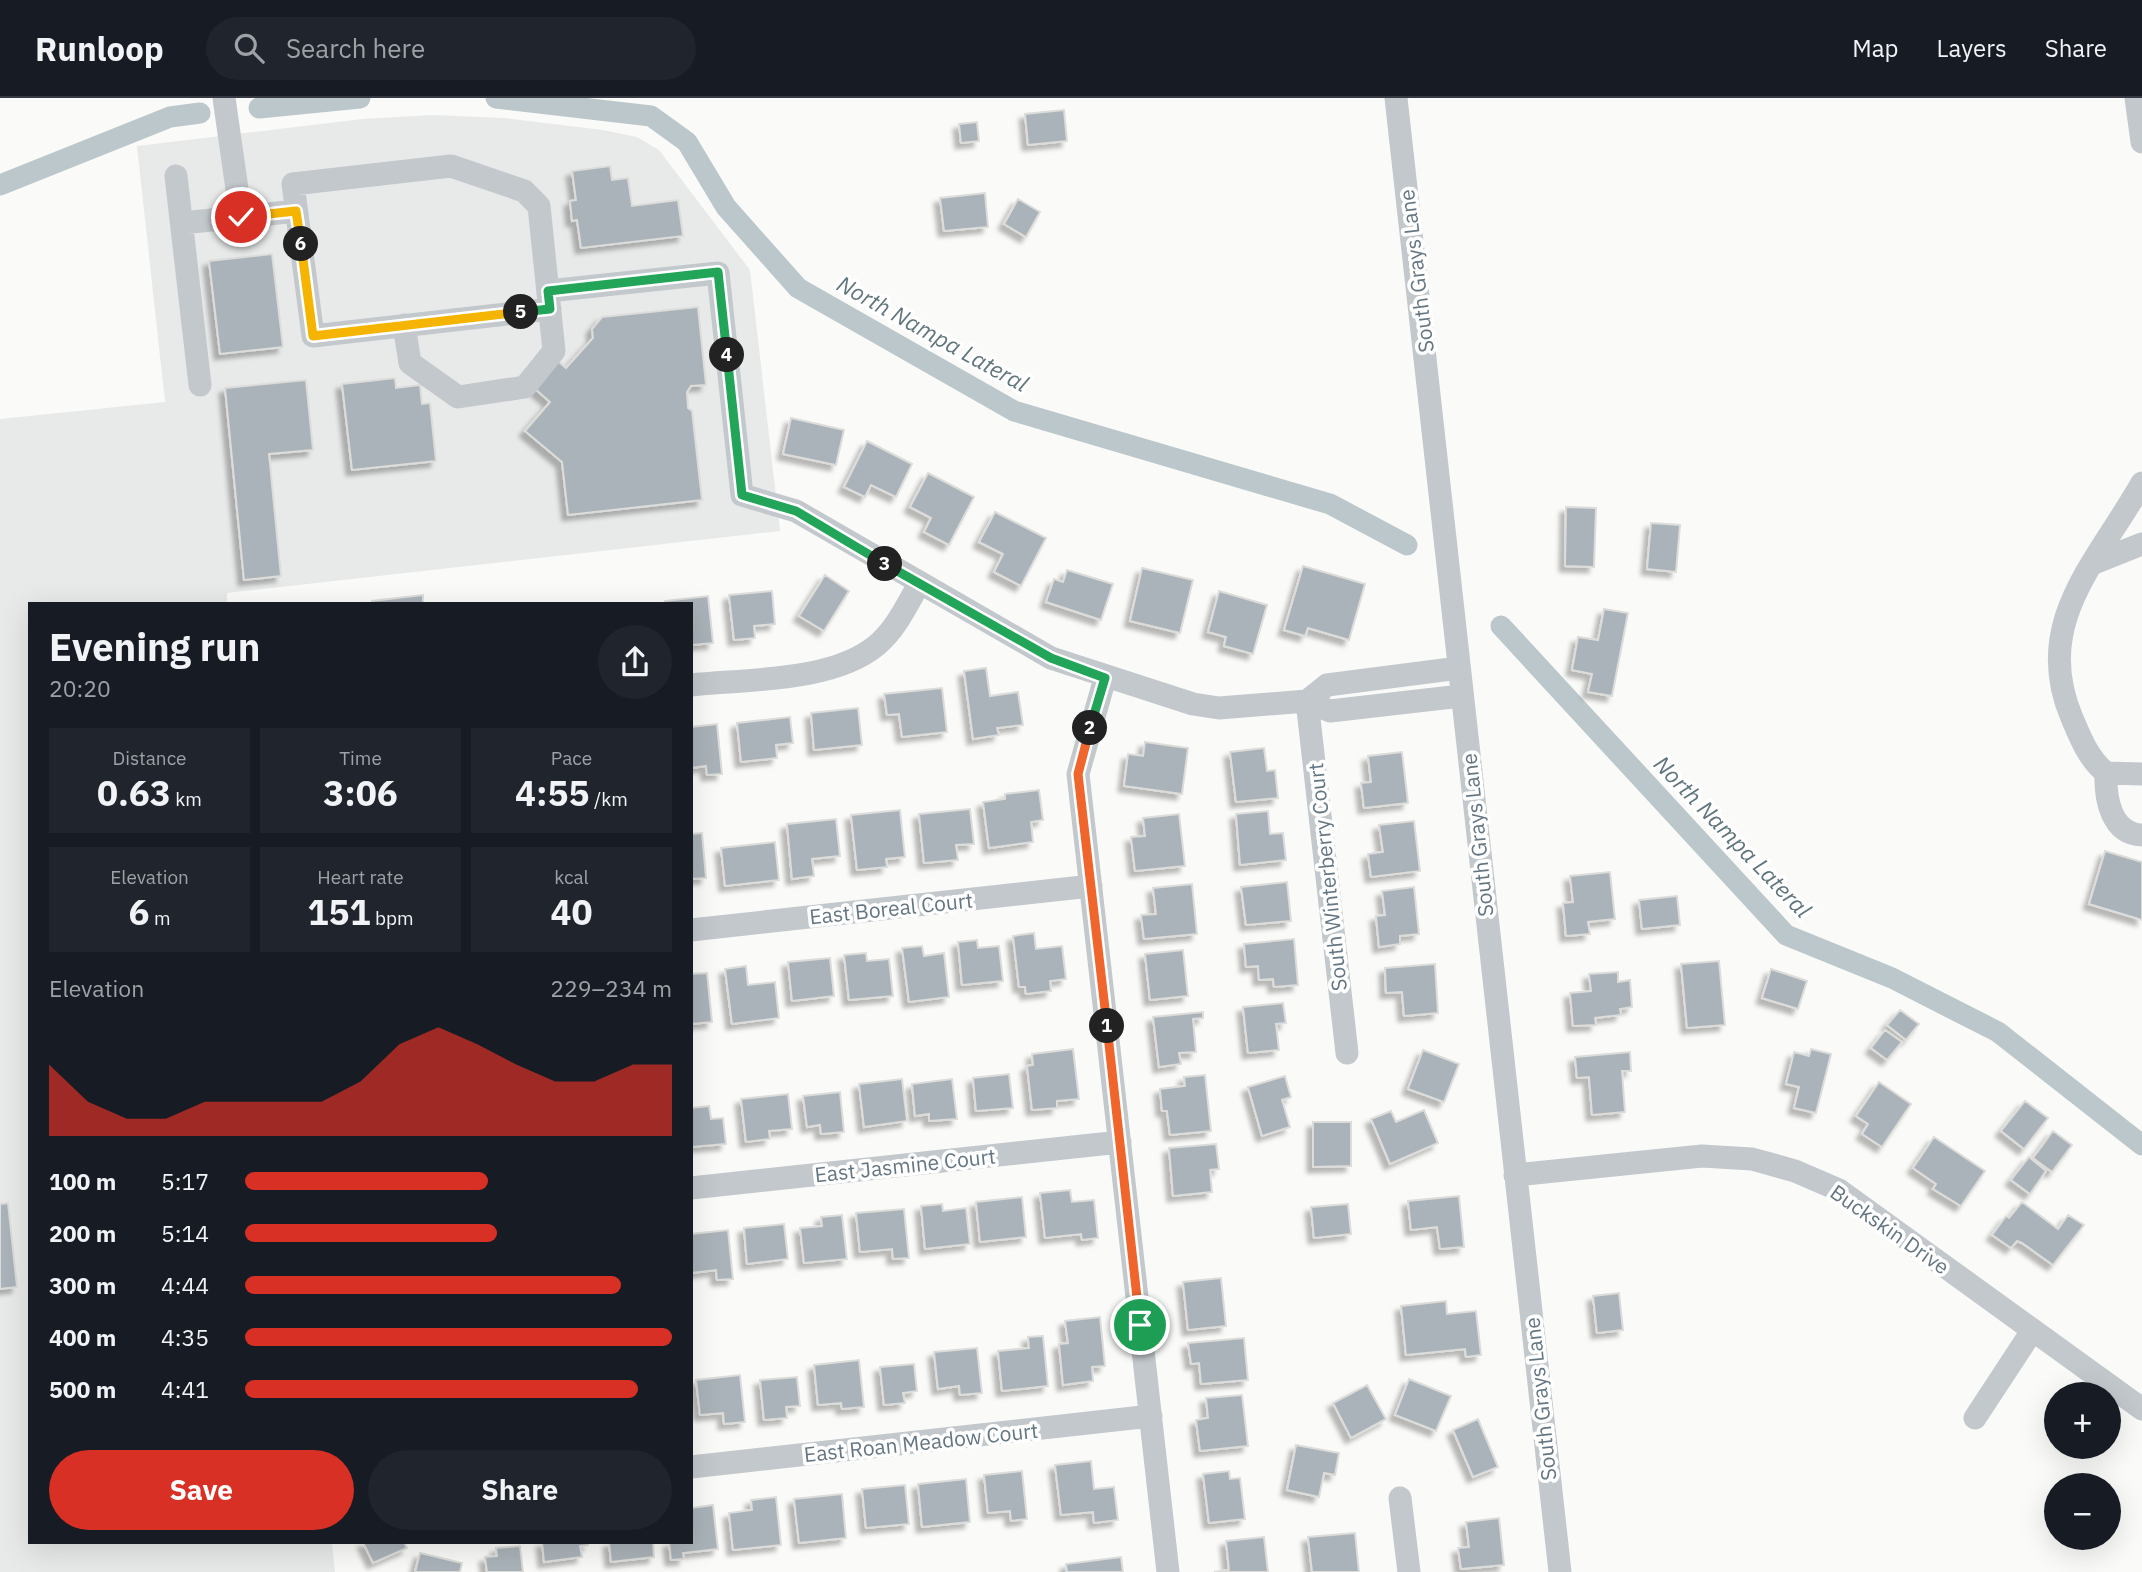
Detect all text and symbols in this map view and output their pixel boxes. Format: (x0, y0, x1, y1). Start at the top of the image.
search box (206, 17, 696, 80)
text: Runloop (35, 27, 164, 70)
icon: search (230, 29, 268, 67)
text: Search here (286, 31, 425, 65)
text: Map (1852, 32, 1899, 64)
text: Layers (1937, 32, 2007, 64)
text: Share (2045, 32, 2107, 64)
pin (211, 187, 271, 247)
street label: South Grays Lane (1392, 188, 1440, 354)
icon: check (222, 198, 260, 236)
pin: 6 (284, 226, 318, 262)
text: 6 (295, 231, 306, 255)
water label: North Nampa Lateral (832, 268, 1035, 398)
pin: 5 (504, 294, 538, 330)
text: 5 (515, 299, 526, 323)
pin: 4 (710, 338, 744, 372)
text: 4 (721, 342, 732, 366)
pin: 3 (868, 546, 903, 582)
text: 3 (879, 551, 890, 575)
text: Evening run (49, 622, 260, 671)
button: share (598, 625, 672, 699)
text: 20:20 (49, 673, 111, 703)
pin: 2 (1072, 710, 1108, 746)
text: 2 (1084, 715, 1095, 739)
text: Distance (112, 746, 187, 770)
text: Time (339, 746, 382, 770)
text: Pace (551, 746, 592, 770)
water label: North Nampa Lateral (1648, 749, 1819, 924)
street label: South Grays Lane (1454, 752, 1500, 918)
street label: South Winterberry Court (1301, 762, 1353, 992)
text: 0.63 (97, 770, 171, 816)
text: 3:06 (323, 770, 398, 816)
text: 4:55 (515, 770, 590, 816)
text: km (171, 787, 202, 811)
text: /km (590, 787, 628, 811)
text: Elevation (110, 865, 189, 889)
text: Heart rate (317, 865, 404, 889)
text: kcal (554, 865, 589, 889)
street label: East Boreal Court (808, 885, 974, 931)
text: 6 (128, 889, 149, 935)
text: 151 (307, 889, 370, 935)
text: 40 (550, 889, 593, 935)
text: m (149, 906, 171, 930)
text: bpm (370, 906, 414, 930)
text: Elevation (49, 973, 144, 1003)
text: 229–234 m (550, 973, 672, 1003)
pin: 1 (1090, 1009, 1124, 1044)
text: 1 (1101, 1013, 1112, 1037)
street label: East Jasmine Court (813, 1142, 997, 1188)
text: 100 m (49, 1166, 116, 1196)
text: 5:17 (161, 1166, 209, 1196)
street label: Buckskin Drive (1825, 1178, 1955, 1280)
text: 200 m (49, 1218, 116, 1248)
text: 5:14 (161, 1218, 209, 1248)
text: 300 m (49, 1270, 116, 1300)
text: 4:44 (161, 1270, 209, 1300)
pin (1110, 1295, 1170, 1355)
icon: arrive (1121, 1306, 1159, 1344)
street label: South Grays Lane (1517, 1316, 1563, 1482)
text: 400 m (49, 1322, 116, 1352)
text: 4:35 (161, 1322, 209, 1352)
text: 500 m (49, 1374, 116, 1404)
text: 4:41 (161, 1374, 209, 1404)
map controls (2044, 1382, 2121, 1550)
button: + (2044, 1382, 2121, 1459)
street label: East Roan Meadow Court (802, 1416, 1040, 1468)
button: Save (49, 1450, 354, 1530)
button: Share (368, 1450, 672, 1530)
button: − (2044, 1473, 2121, 1550)

